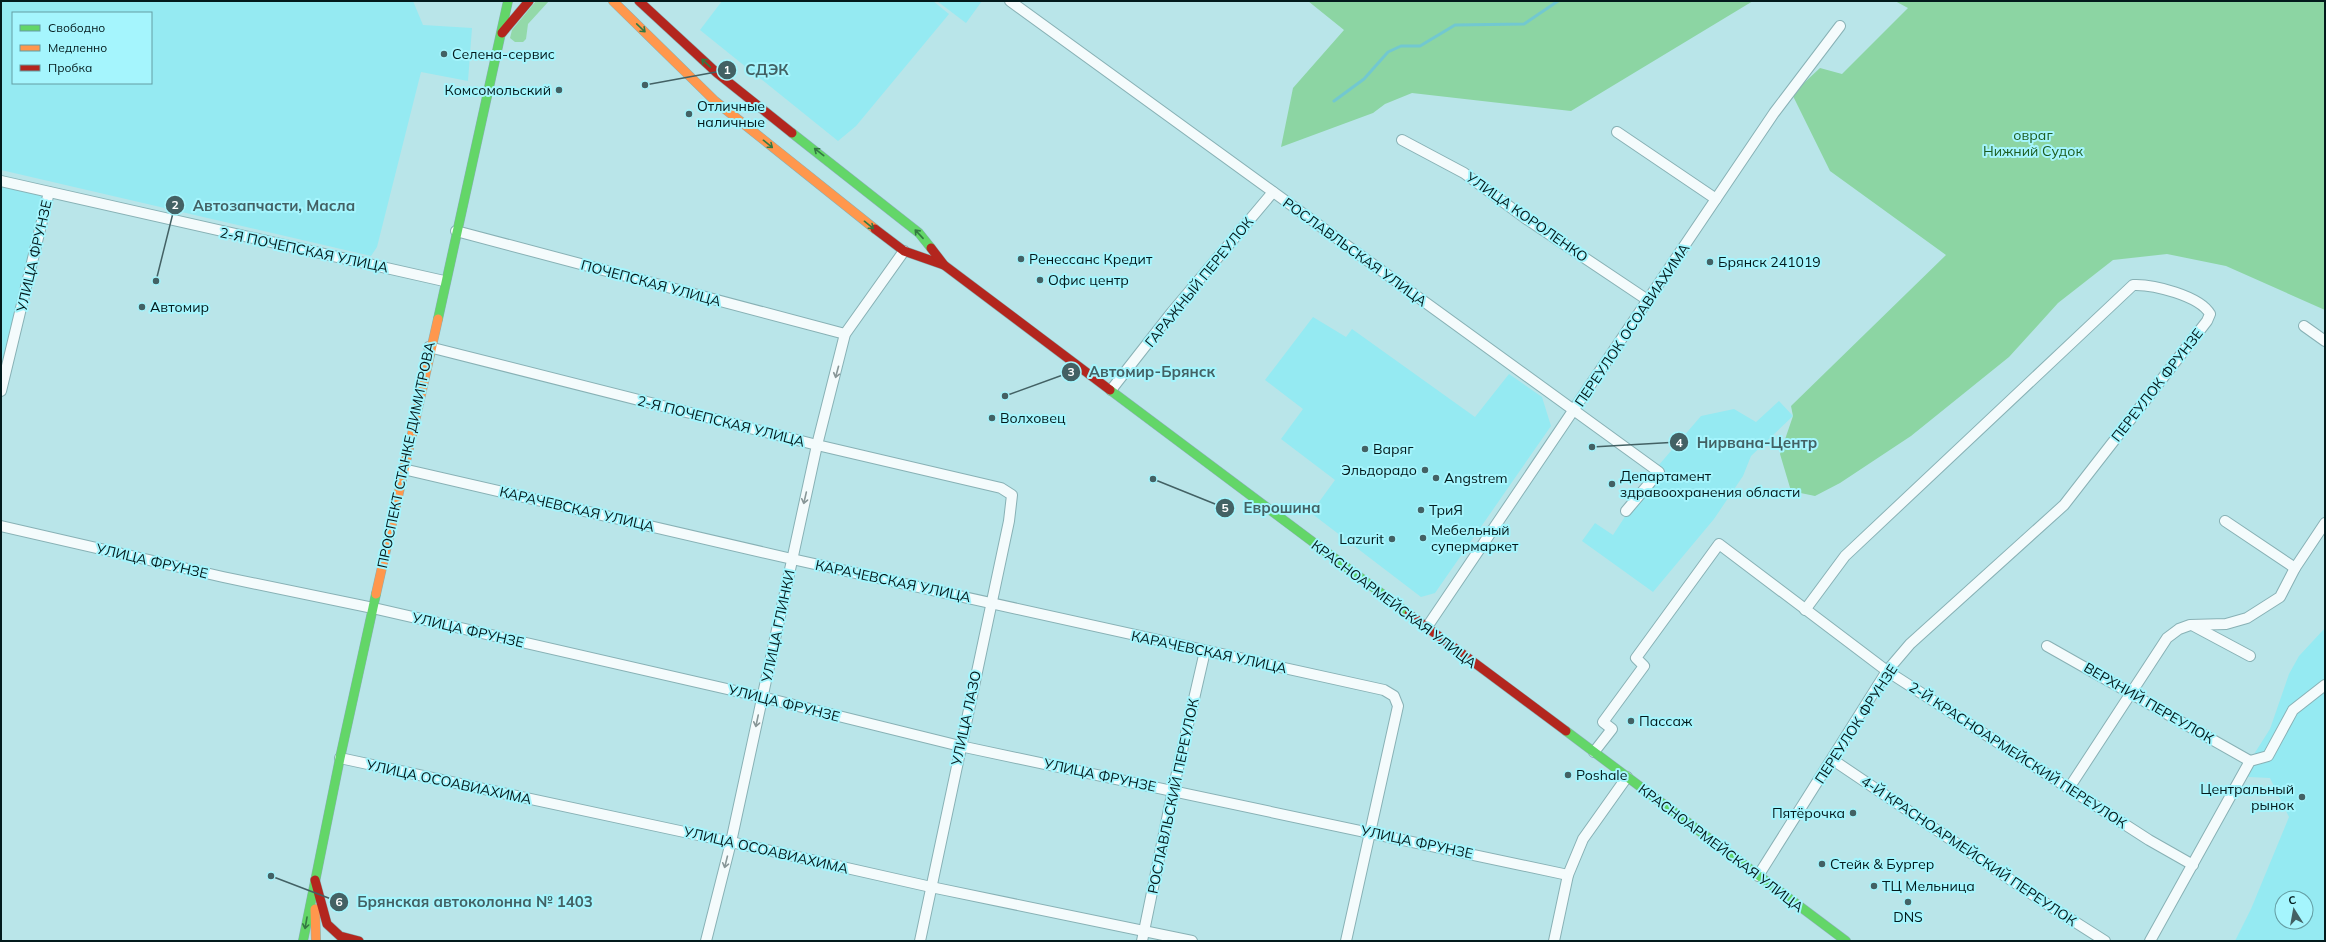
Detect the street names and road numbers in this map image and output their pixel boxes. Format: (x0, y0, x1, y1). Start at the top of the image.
street label: УЛИЦА КОРОЛЕНКО (1462, 168, 1591, 266)
street label: РОСЛАВЛЬСКАЯ УЛИЦА (1279, 194, 1431, 311)
street label: УЛИЦА ФРУНЗЕ (12, 198, 56, 315)
street label: ГАРАЖНЫЙ ПЕРЕУЛОК (1141, 213, 1258, 351)
street label: 2-Я ПОЧЕПСКАЯ УЛИЦА (218, 223, 391, 277)
street label: ПЕРЕУЛОК ОСОАВИАХИМА (1571, 239, 1694, 410)
street label: ПОЧЕПСКАЯ УЛИЦА (579, 256, 724, 311)
street label: ПЕРЕУЛОК ФРУНЗЕ (2107, 325, 2207, 445)
street label: ПРОСПЕКТ СТАНКЕ ДИМИТРОВА (373, 339, 439, 570)
street label: 2-Я ПОЧЕПСКАЯ УЛИЦА (635, 391, 807, 451)
street label: КАРАЧЕВСКАЯ УЛИЦА (498, 482, 657, 536)
street label: КРАСНОАРМЕЙСКАЯ УЛИЦА (1308, 536, 1481, 672)
street label: УЛИЦА ФРУНЗЕ (93, 539, 210, 583)
street label: КАРАЧЕВСКАЯ УЛИЦА (814, 556, 973, 606)
street label: УЛИЦА ГЛИНКИ (757, 568, 799, 685)
street label: УЛИЦА ФРУНЗЕ (409, 608, 526, 652)
street label: КАРАЧЕВСКАЯ УЛИЦА (1130, 627, 1289, 677)
street label: ВЕРХНИЙ ПЕРЕУЛОК (2081, 658, 2218, 748)
street label: ПЕРЕУЛОК ФРУНЗЕ (1811, 661, 1901, 787)
street label: УЛИЦА ЛАЗО (947, 669, 985, 768)
street label: 2-Й КРАСНОАРМЕЙСКИЙ ПЕРЕУЛОК (1906, 678, 2131, 833)
street label: УЛИЦА ФРУНЗЕ (725, 680, 842, 726)
street label: РОСЛАВЛЬСКИЙ ПЕРЕУЛОК (1143, 696, 1203, 895)
street label: УЛИЦА ФРУНЗЕ (1041, 754, 1158, 796)
street label: УЛИЦА ОСОАВИАХИМА (364, 755, 534, 808)
street label: 4-Й КРАСНОАРМЕЙСКИЙ ПЕРЕУЛОК (1858, 772, 2081, 931)
street label: КРАСНОАРМЕЙСКАЯ УЛИЦА (1635, 780, 1808, 916)
street label: УЛИЦА ФРУНЗЕ (1358, 821, 1475, 863)
street label: УЛИЦА ОСОАВИАХИМА (681, 822, 851, 878)

